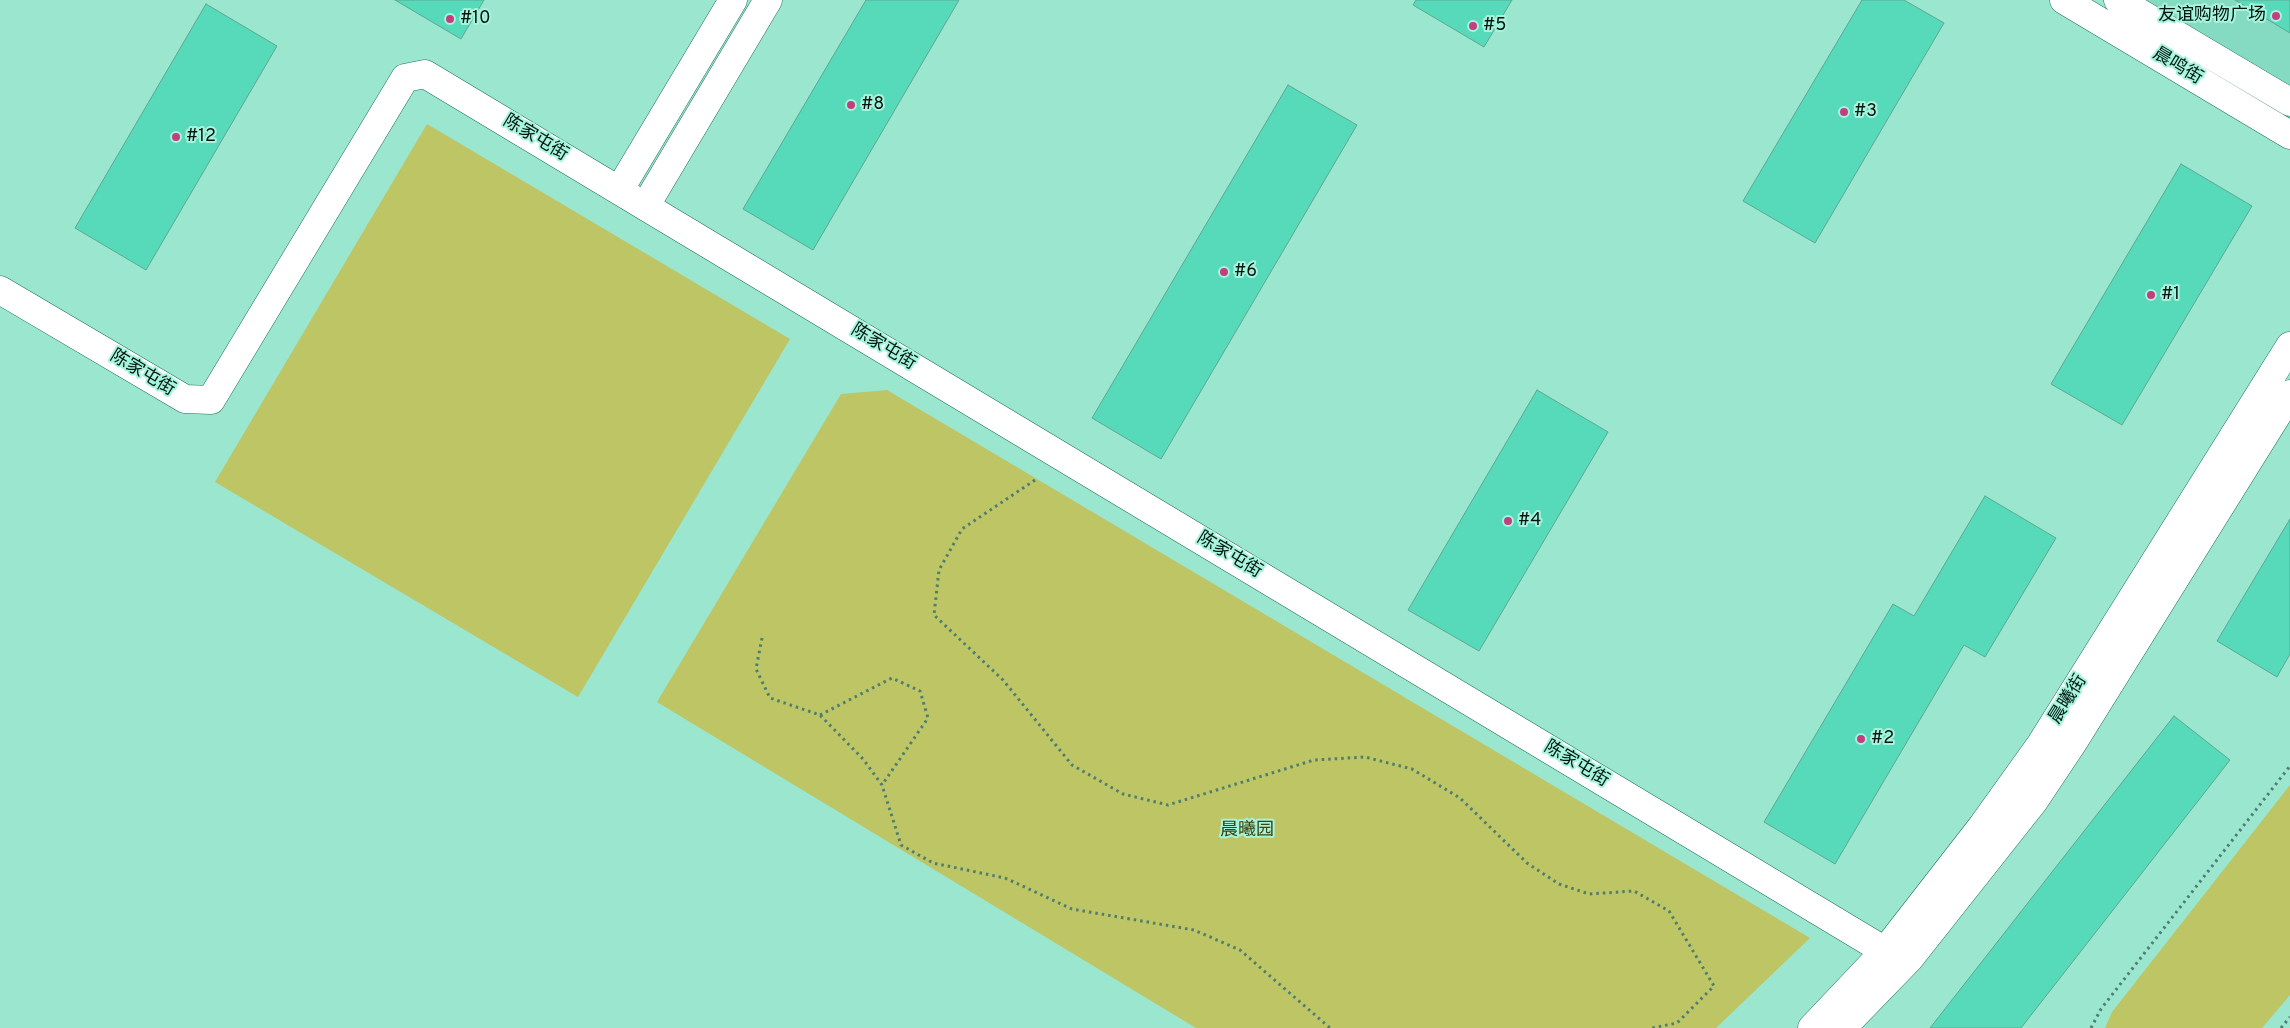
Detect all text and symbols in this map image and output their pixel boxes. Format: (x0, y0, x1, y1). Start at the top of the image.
place label: 友谊购物广场 (2158, 5, 2266, 27)
place label: #10 (460, 8, 491, 30)
marker: 友谊购物广场 (2270, 10, 2282, 22)
marker: #10 (444, 13, 456, 25)
place label: #5 (1483, 15, 1506, 37)
marker: #5 (1467, 20, 1479, 32)
street label: 晨鸣街 (2148, 44, 2206, 90)
place label: #8 (861, 94, 884, 116)
marker: #8 (845, 99, 857, 111)
place label: #3 (1854, 101, 1877, 123)
marker: #3 (1838, 106, 1850, 118)
street label: 陈家屯街 (499, 111, 571, 167)
place label: #12 (186, 126, 216, 148)
marker: #12 (170, 131, 182, 143)
place label: #6 (1234, 261, 1257, 283)
marker: #6 (1218, 266, 1230, 278)
place label: #1 (2161, 284, 2180, 306)
marker: #1 (2145, 289, 2157, 301)
street label: 陈家屯街 (847, 320, 919, 376)
street label: 陈家屯街 (106, 346, 178, 402)
place label: #4 (1518, 510, 1541, 532)
marker: #4 (1502, 515, 1514, 527)
street label: 陈家屯街 (1193, 528, 1265, 584)
street label: 晨曦街 (2046, 671, 2092, 729)
place label: #2 (1871, 728, 1894, 750)
marker: #2 (1855, 733, 1867, 745)
street label: 陈家屯街 (1540, 737, 1612, 793)
park label: 晨曦园 (1220, 820, 1274, 842)

